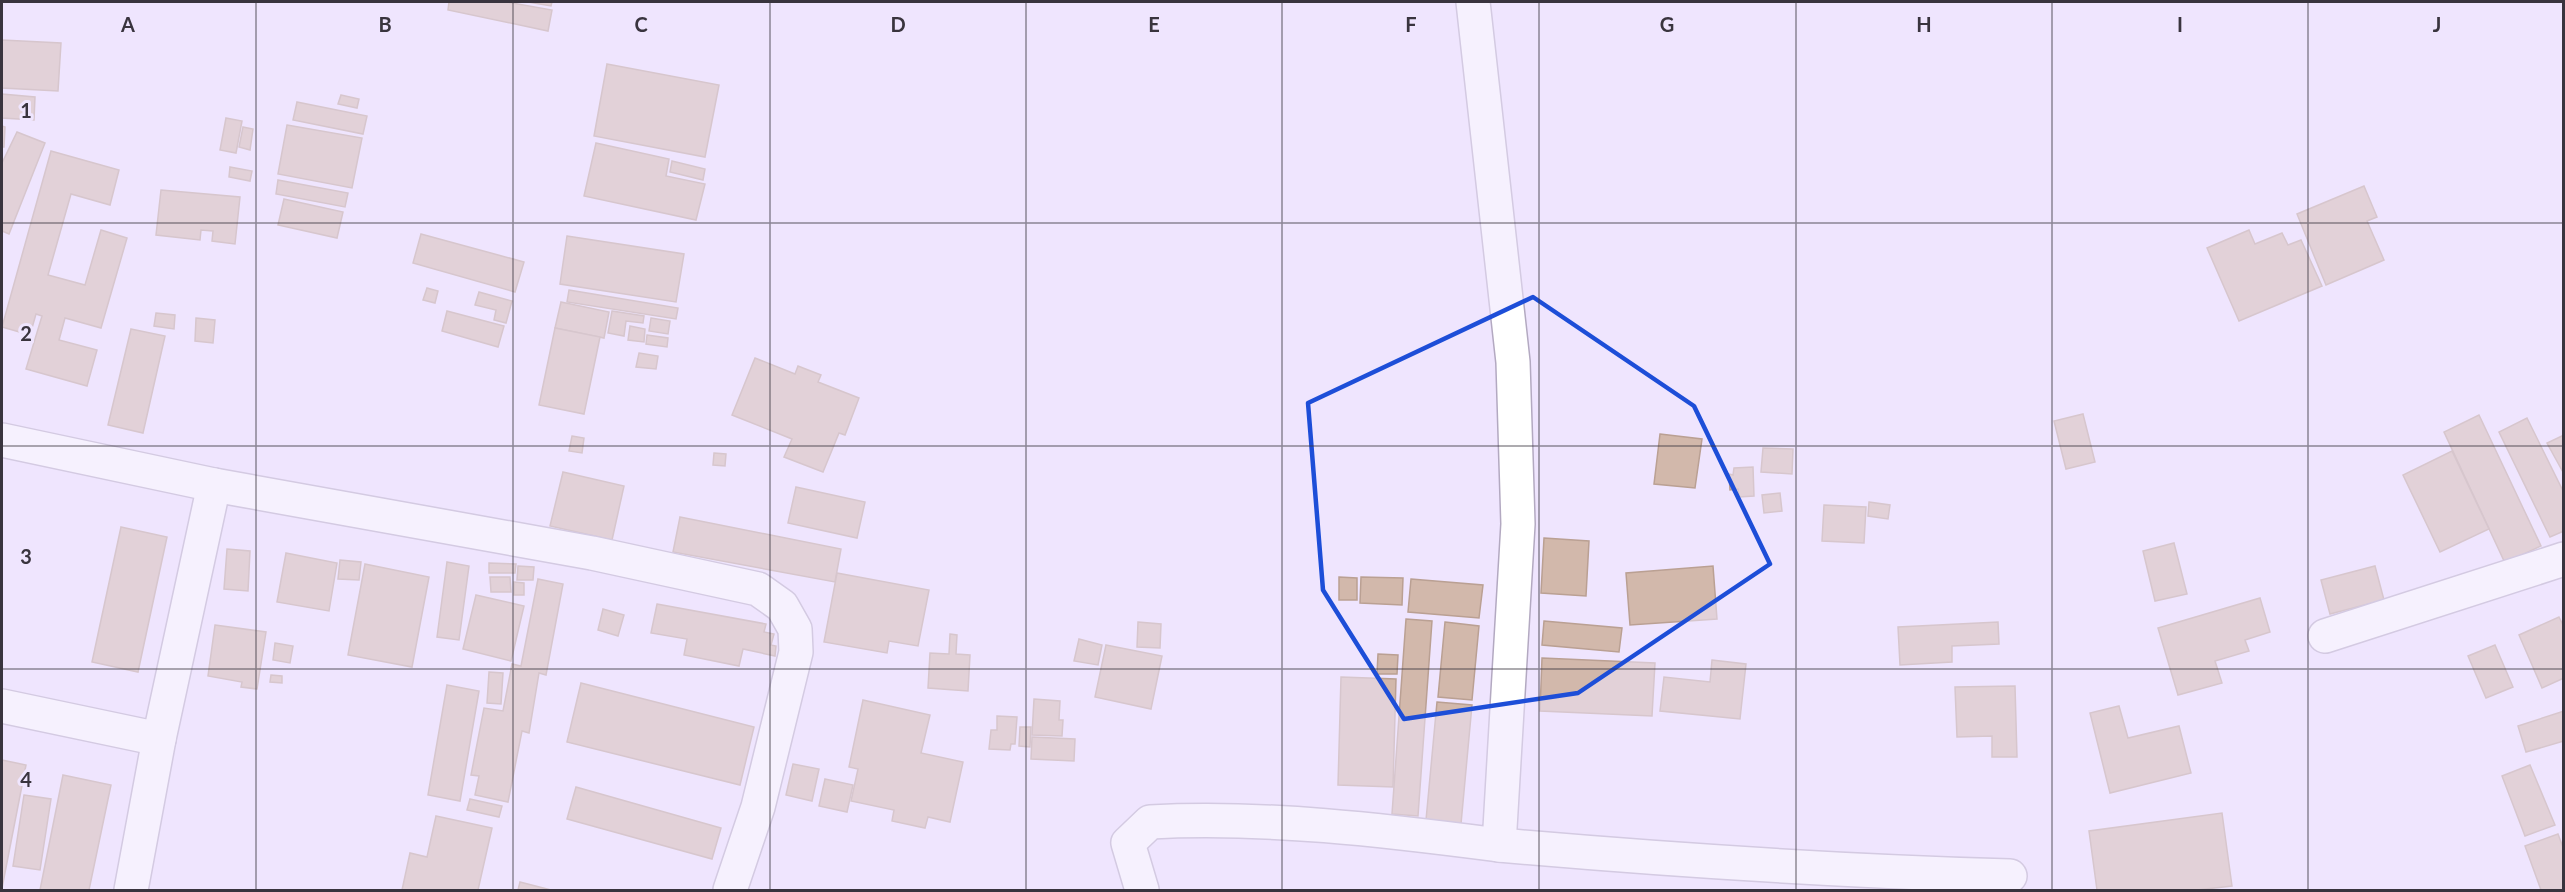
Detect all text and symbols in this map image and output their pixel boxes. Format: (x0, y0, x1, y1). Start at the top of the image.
text: A (120, 12, 135, 36)
text: B (378, 12, 392, 36)
text: C (634, 12, 648, 36)
text: D (890, 12, 906, 36)
text: E (1148, 12, 1160, 36)
text: F (1405, 12, 1417, 36)
text: G (1660, 12, 1674, 36)
text: H (1916, 12, 1932, 36)
text: I (2177, 12, 2183, 36)
text: J (2433, 12, 2441, 36)
text: 1 (20, 98, 32, 122)
text: 2 (20, 321, 32, 345)
text: 3 (20, 544, 32, 568)
text: 4 (20, 767, 32, 791)

